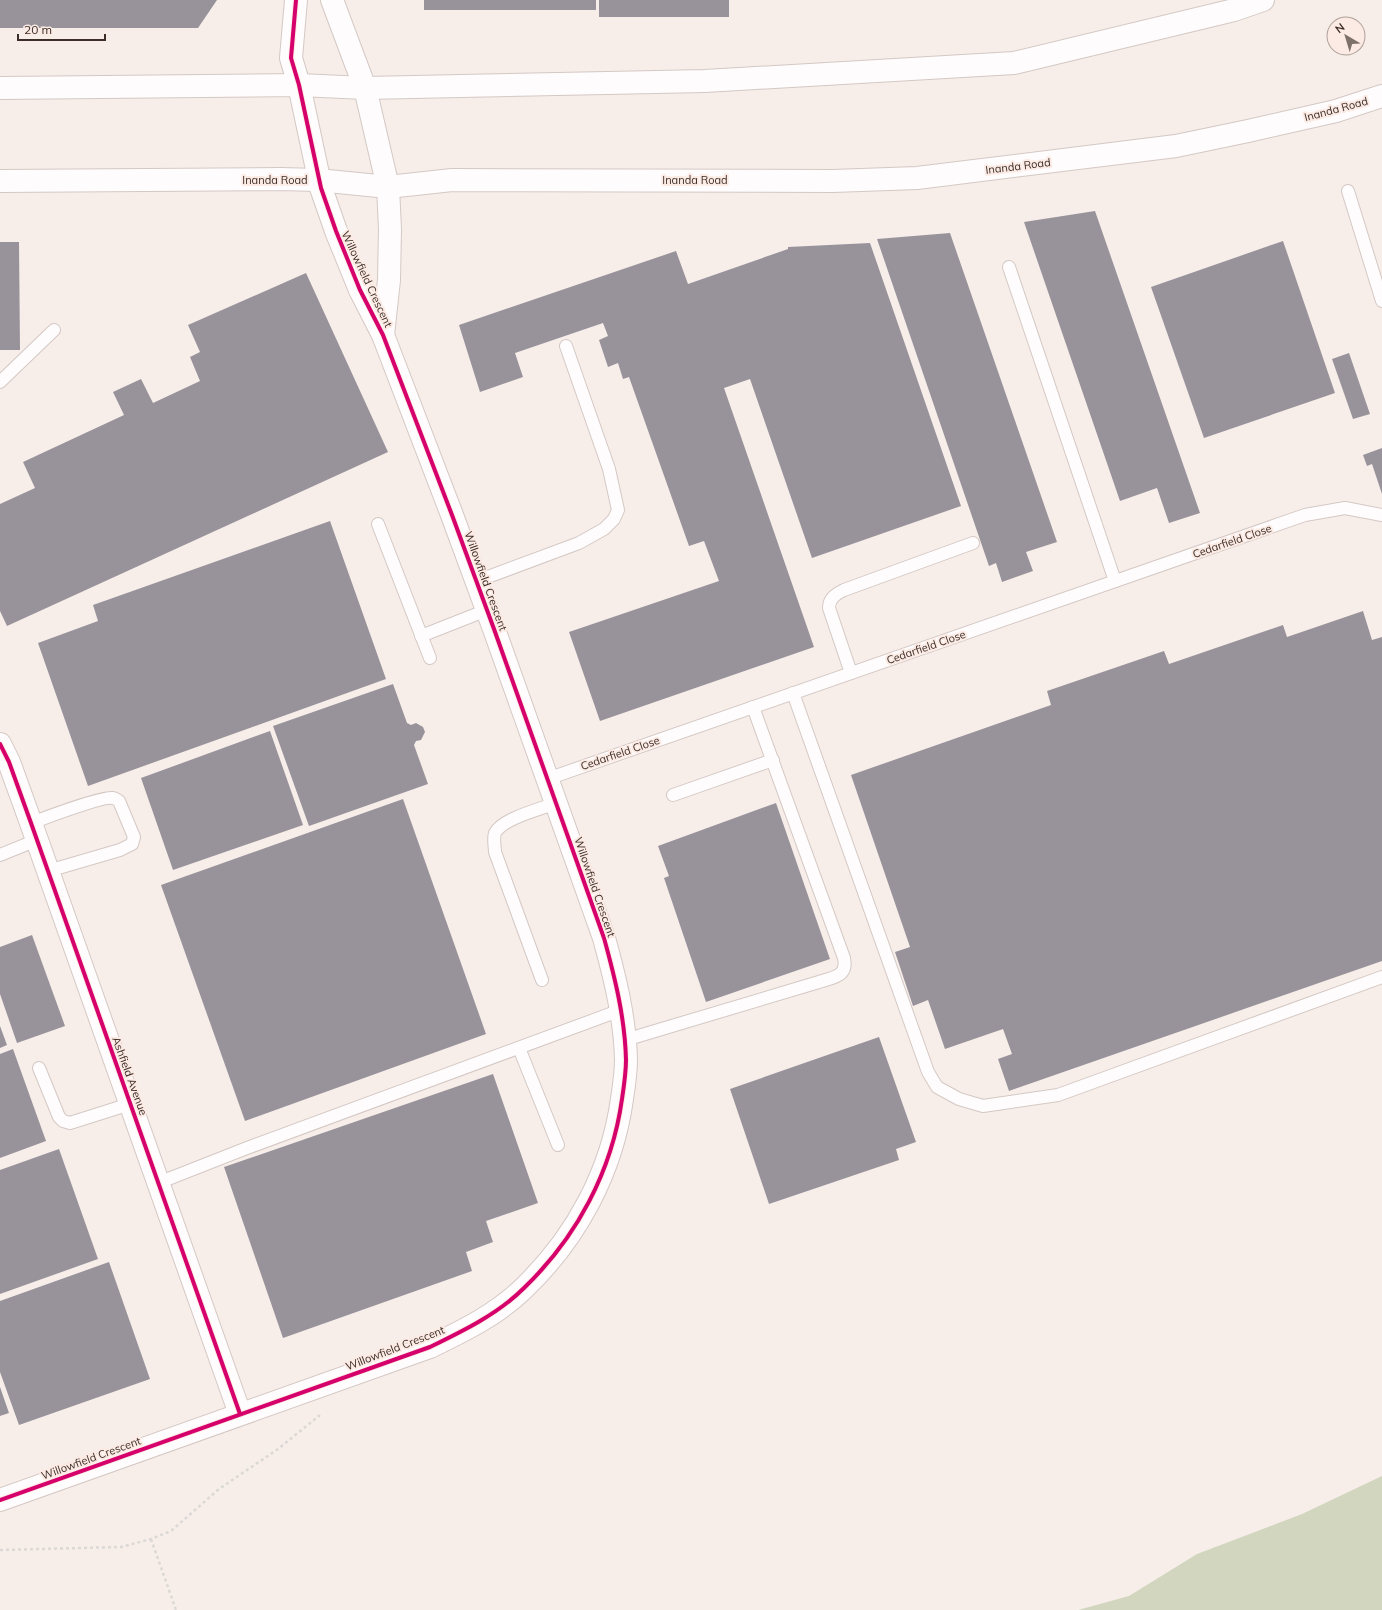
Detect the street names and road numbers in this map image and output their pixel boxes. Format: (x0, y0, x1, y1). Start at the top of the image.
street label: Inanda Road (1303, 94, 1369, 124)
street label: Inanda Road (985, 155, 1051, 177)
street label: Inanda Road (242, 173, 308, 187)
street label: Inanda Road (662, 173, 728, 187)
street label: Willowfield Crescent (339, 229, 396, 330)
street label: Cedarfield Close (1191, 521, 1273, 561)
street label: Willowfield Crescent (461, 529, 511, 633)
street label: Cedarfield Close (885, 627, 967, 667)
street label: Cedarfield Close (579, 733, 661, 773)
street label: Willowfield Crescent (571, 835, 619, 939)
street label: Ashfield Avenue (109, 1035, 151, 1117)
street label: Willowfield Crescent (344, 1323, 447, 1373)
street label: Willowfield Crescent (39, 1433, 143, 1483)

